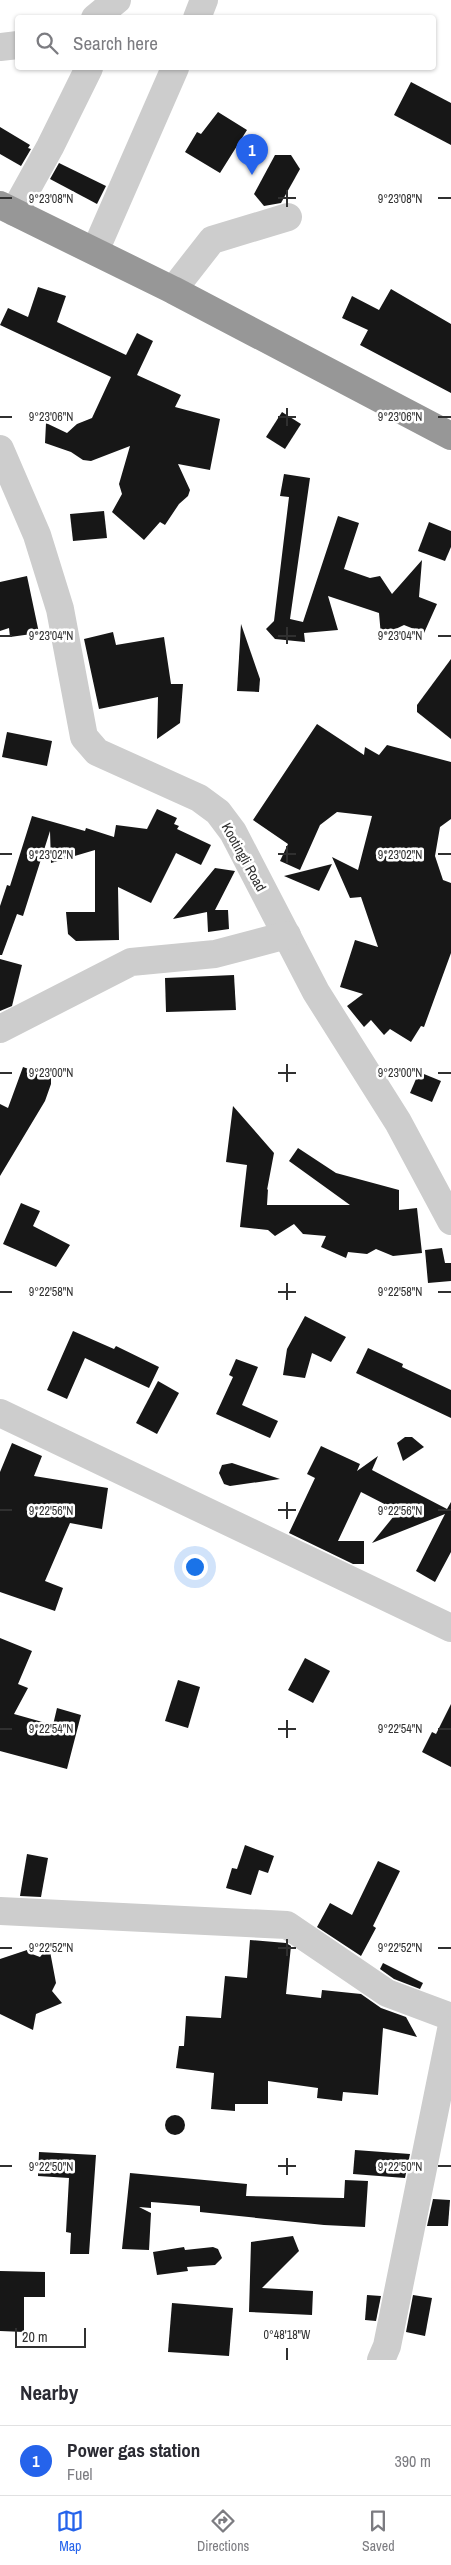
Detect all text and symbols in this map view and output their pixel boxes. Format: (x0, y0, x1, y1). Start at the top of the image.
search box (15, 15, 436, 70)
icon: search (33, 29, 61, 57)
text: Search here (73, 30, 158, 56)
pin: 1 (236, 134, 268, 175)
text: 9°23'08"N (29, 191, 73, 207)
text: 9°23'08"N (378, 191, 422, 207)
text: 9°23'06"N (29, 409, 73, 425)
text: 9°23'06"N (378, 409, 422, 425)
text: 9°23'04"N (29, 628, 73, 644)
text: 9°23'04"N (378, 628, 422, 644)
street label: Kootingli Road (218, 819, 270, 895)
text: 9°23'02"N (29, 847, 73, 863)
text: 9°23'02"N (378, 847, 422, 863)
text: 9°23'00"N (29, 1065, 73, 1081)
text: 9°23'00"N (378, 1065, 422, 1081)
text: 9°22'58"N (29, 1284, 73, 1300)
text: 9°22'58"N (378, 1284, 422, 1300)
text: 9°22'56"N (29, 1503, 73, 1519)
text: 9°22'56"N (378, 1503, 422, 1519)
your location (182, 1554, 208, 1580)
text: 9°22'54"N (29, 1721, 73, 1737)
text: 9°22'54"N (378, 1721, 422, 1737)
text: 9°22'52"N (29, 1940, 73, 1956)
text: 9°22'52"N (378, 1940, 422, 1956)
text: 9°22'50"N (29, 2159, 73, 2175)
text: 9°22'50"N (378, 2159, 422, 2175)
scale bar (15, 2325, 86, 2348)
text: 0°48'18"W (264, 2327, 311, 2343)
text: 20 m (22, 2328, 48, 2346)
text: Nearby (20, 2378, 78, 2407)
text: Power gas station (67, 2437, 200, 2463)
text: 1 (32, 2450, 40, 2472)
text: 390 m (395, 2450, 431, 2472)
text: Fuel (67, 2463, 93, 2485)
tab: Map (56, 2507, 84, 2555)
tab: Directions (197, 2507, 249, 2555)
tab: Saved (362, 2507, 395, 2555)

